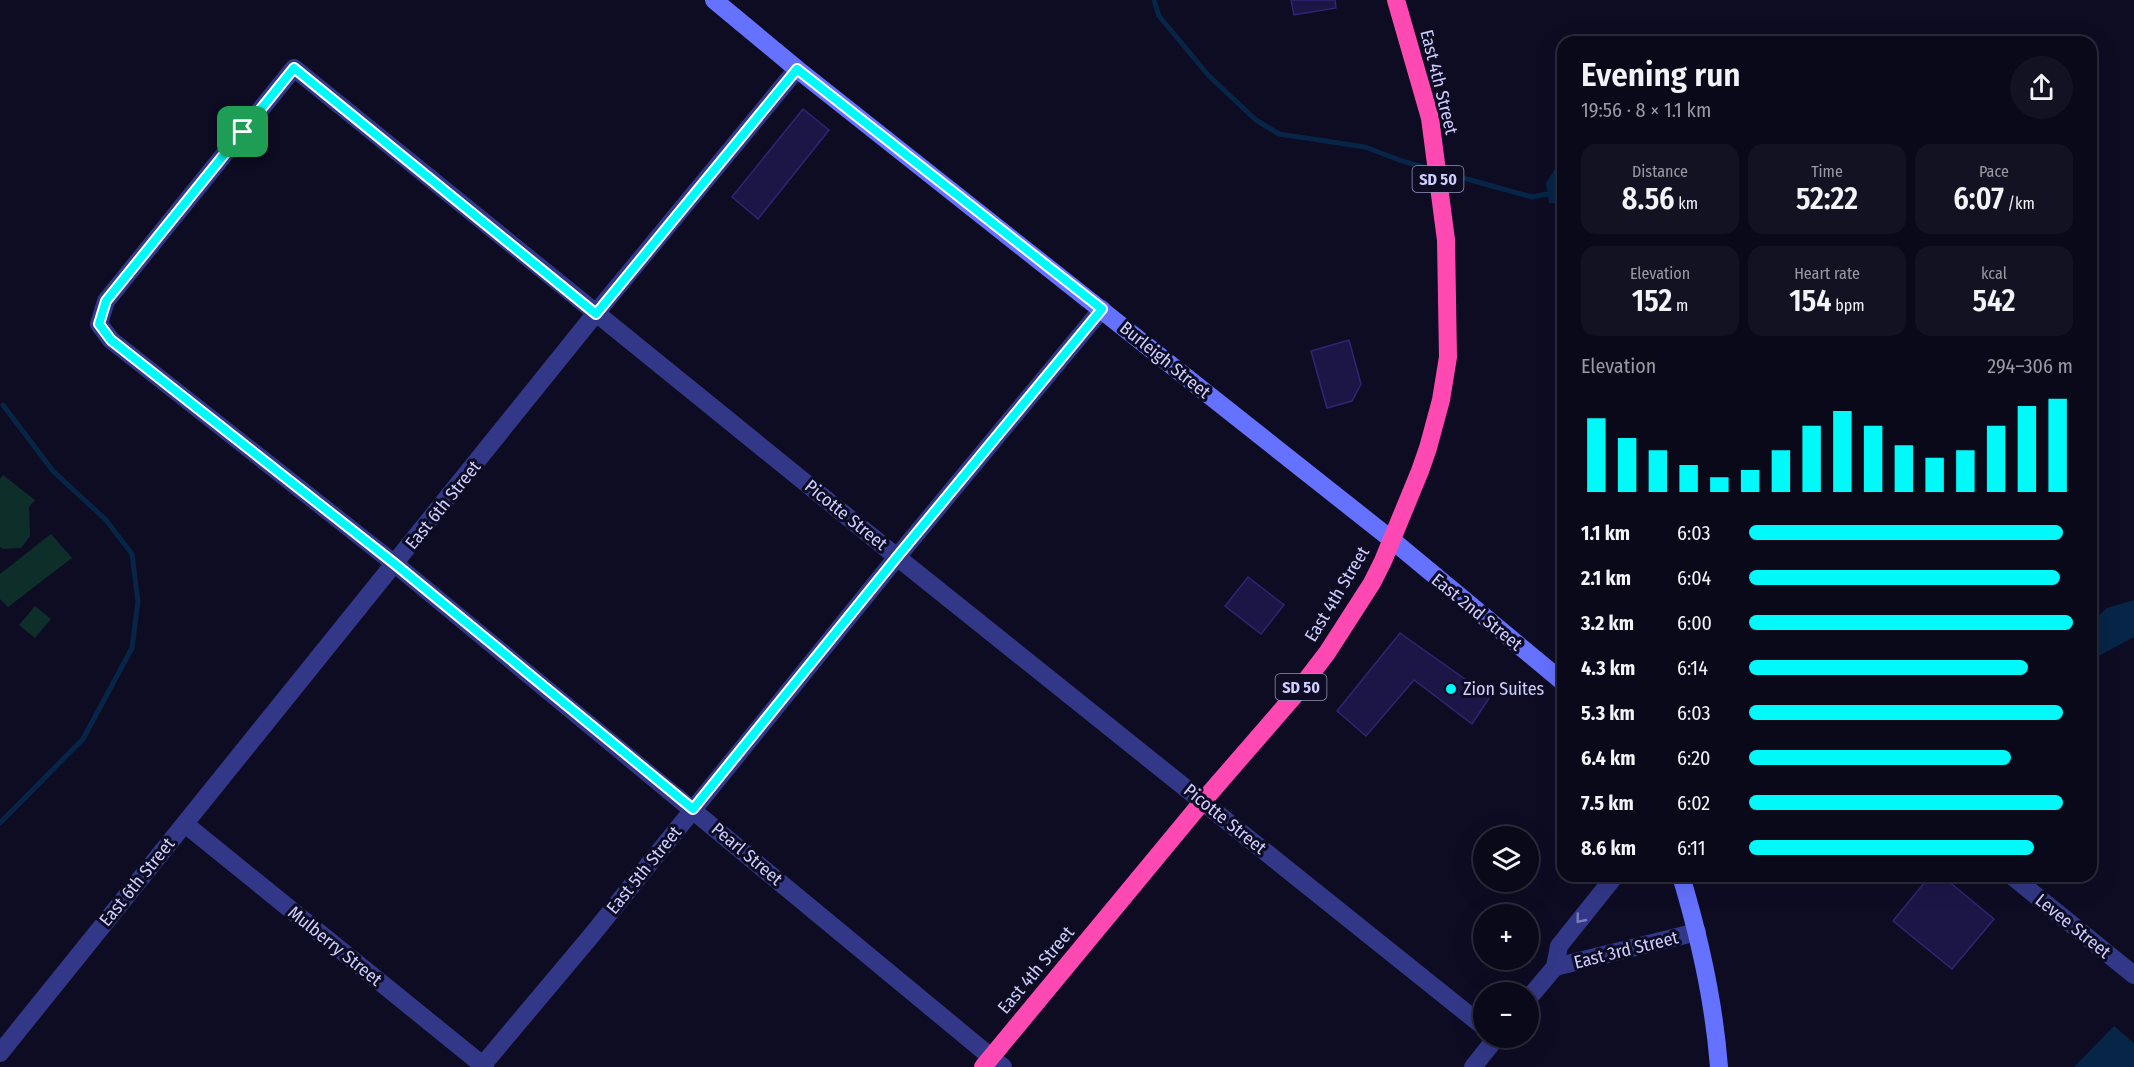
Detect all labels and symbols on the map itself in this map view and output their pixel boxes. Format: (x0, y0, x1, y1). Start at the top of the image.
street label: East 4th Street (1415, 27, 1463, 137)
pin (217, 106, 268, 157)
road number: SD 50 (1412, 166, 1464, 192)
street label: Burleigh Street (1115, 317, 1215, 403)
street label: East 6th Street (401, 456, 485, 554)
street label: Picotte Street (800, 475, 892, 555)
street label: East 4th Street (1300, 542, 1374, 646)
street label: East 2nd Street (1427, 569, 1527, 655)
road number: SD 50 (1276, 674, 1326, 700)
place label: Zion Suites (1463, 678, 1545, 700)
marker: Zion Suites (1444, 682, 1458, 696)
street label: Picotte Street (1179, 779, 1271, 859)
street label: Pearl Street (707, 818, 787, 890)
street label: East 5th Street (602, 822, 686, 918)
street label: East 6th Street (95, 833, 179, 931)
street label: Levee Street (2031, 889, 2115, 963)
street label: Mulberry Street (284, 901, 387, 991)
one-way arrow (1577, 913, 1588, 924)
street label: East 4th Street (993, 922, 1079, 1018)
street label: East 3rd Street (1572, 926, 1681, 974)

